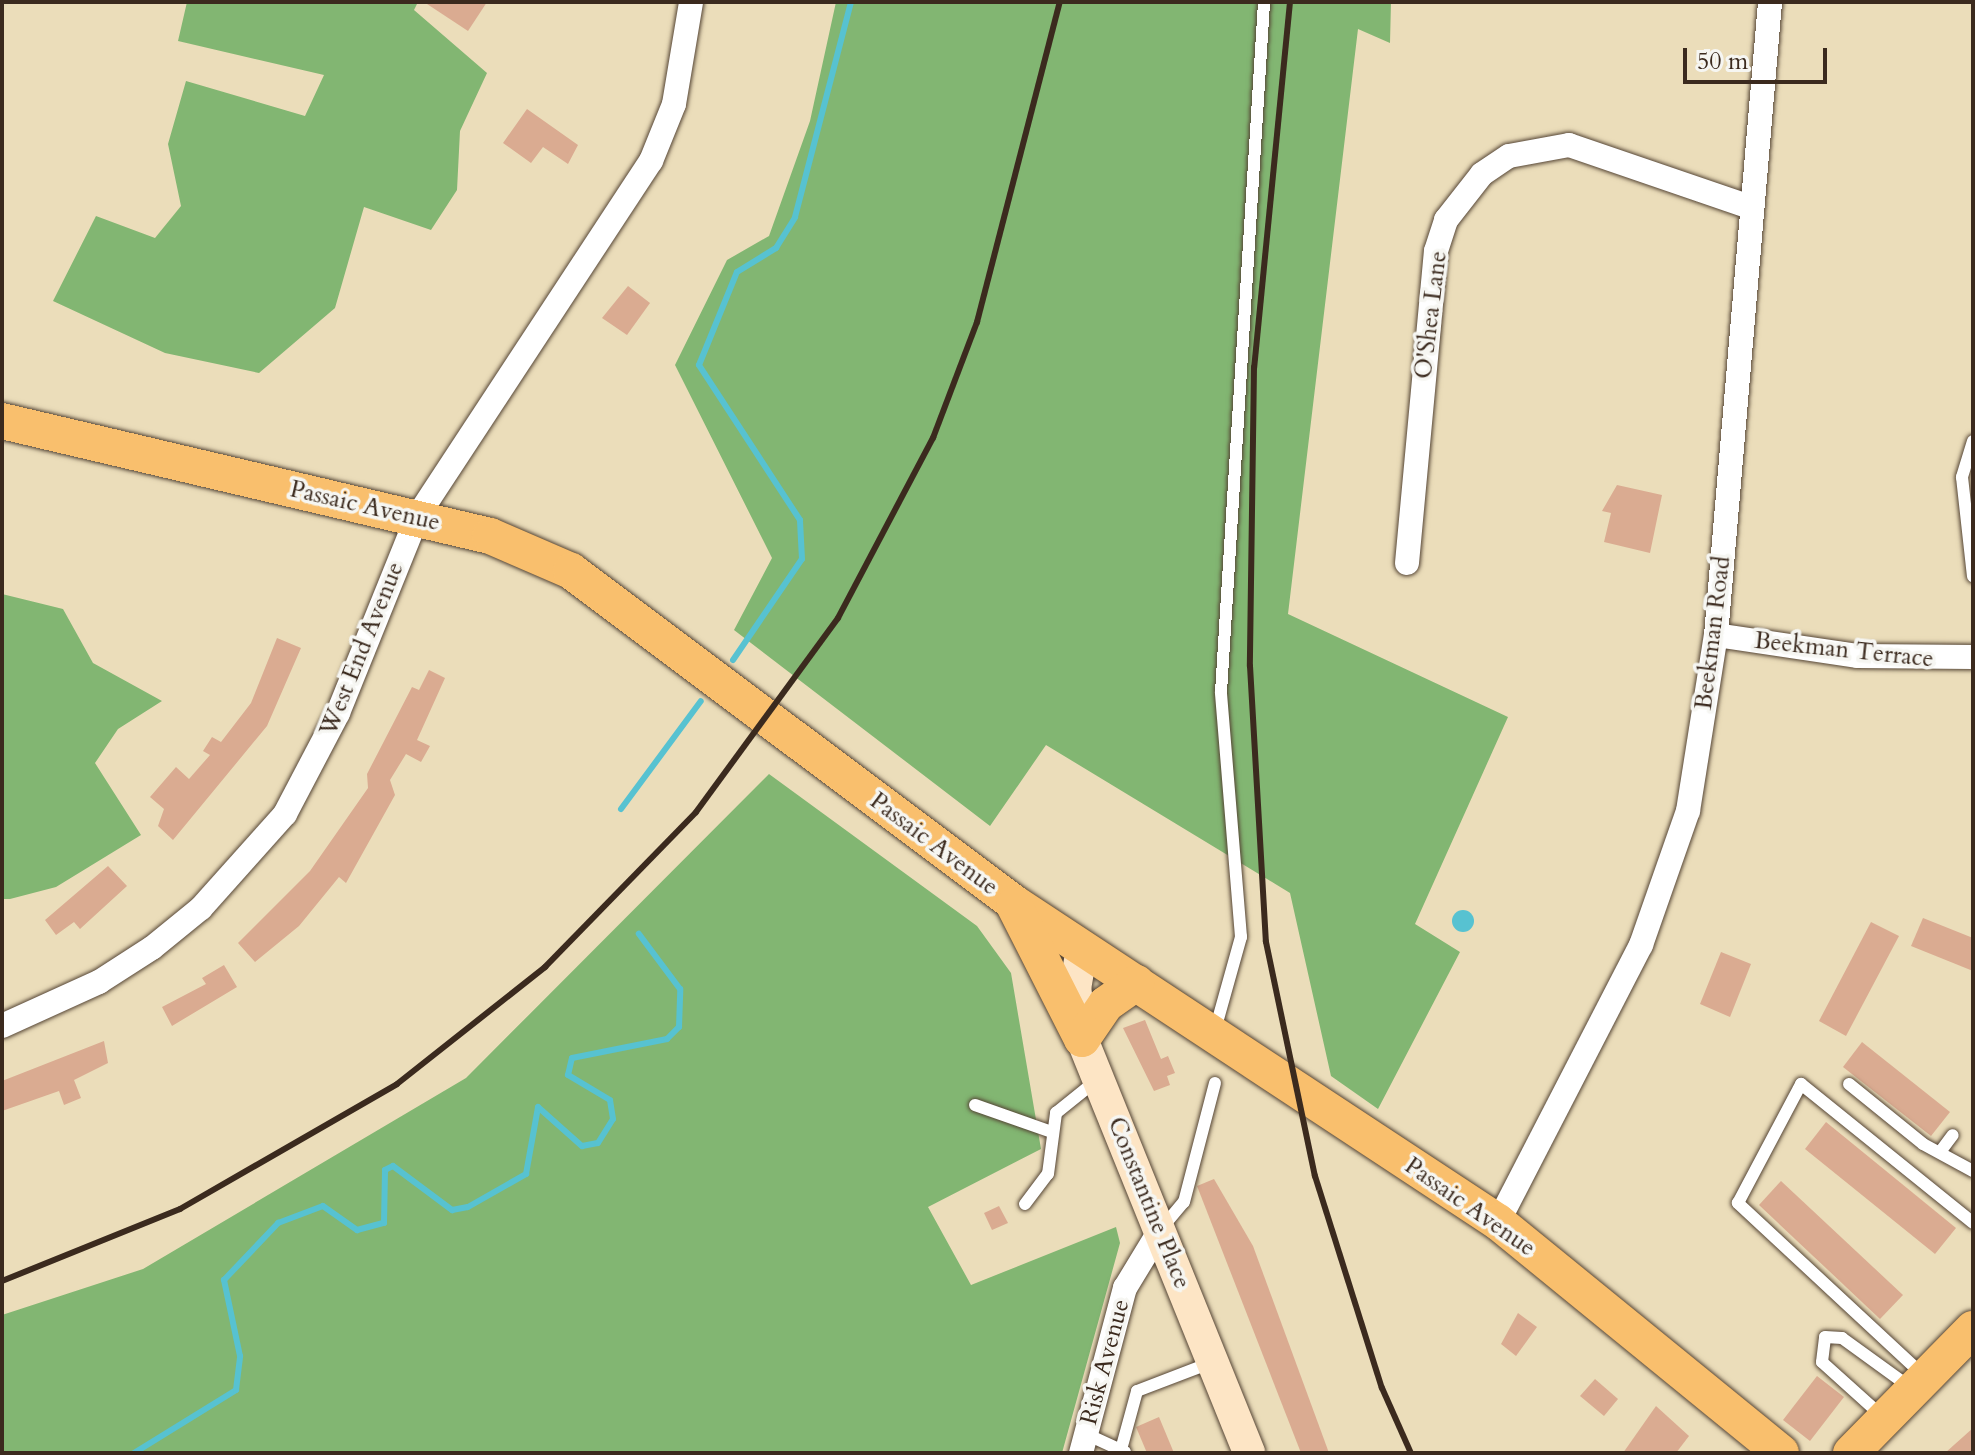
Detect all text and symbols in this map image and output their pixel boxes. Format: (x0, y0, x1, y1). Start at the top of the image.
scale bar (1687, 32, 1831, 82)
text: 50 m (1697, 45, 1748, 78)
street label: O'Shea Lane (1409, 249, 1453, 381)
street label: Passaic Avenue (287, 475, 443, 537)
street label: Beekman Road (1689, 555, 1737, 711)
street label: West End Avenue (314, 558, 410, 740)
street label: Beekman Terrace (1753, 626, 1935, 674)
street label: Passaic Avenue (864, 786, 1004, 902)
street label: Constantine Place (1101, 1113, 1197, 1293)
street label: Passaic Avenue (1399, 1151, 1541, 1263)
street label: Risk Avenue (1074, 1296, 1136, 1428)

